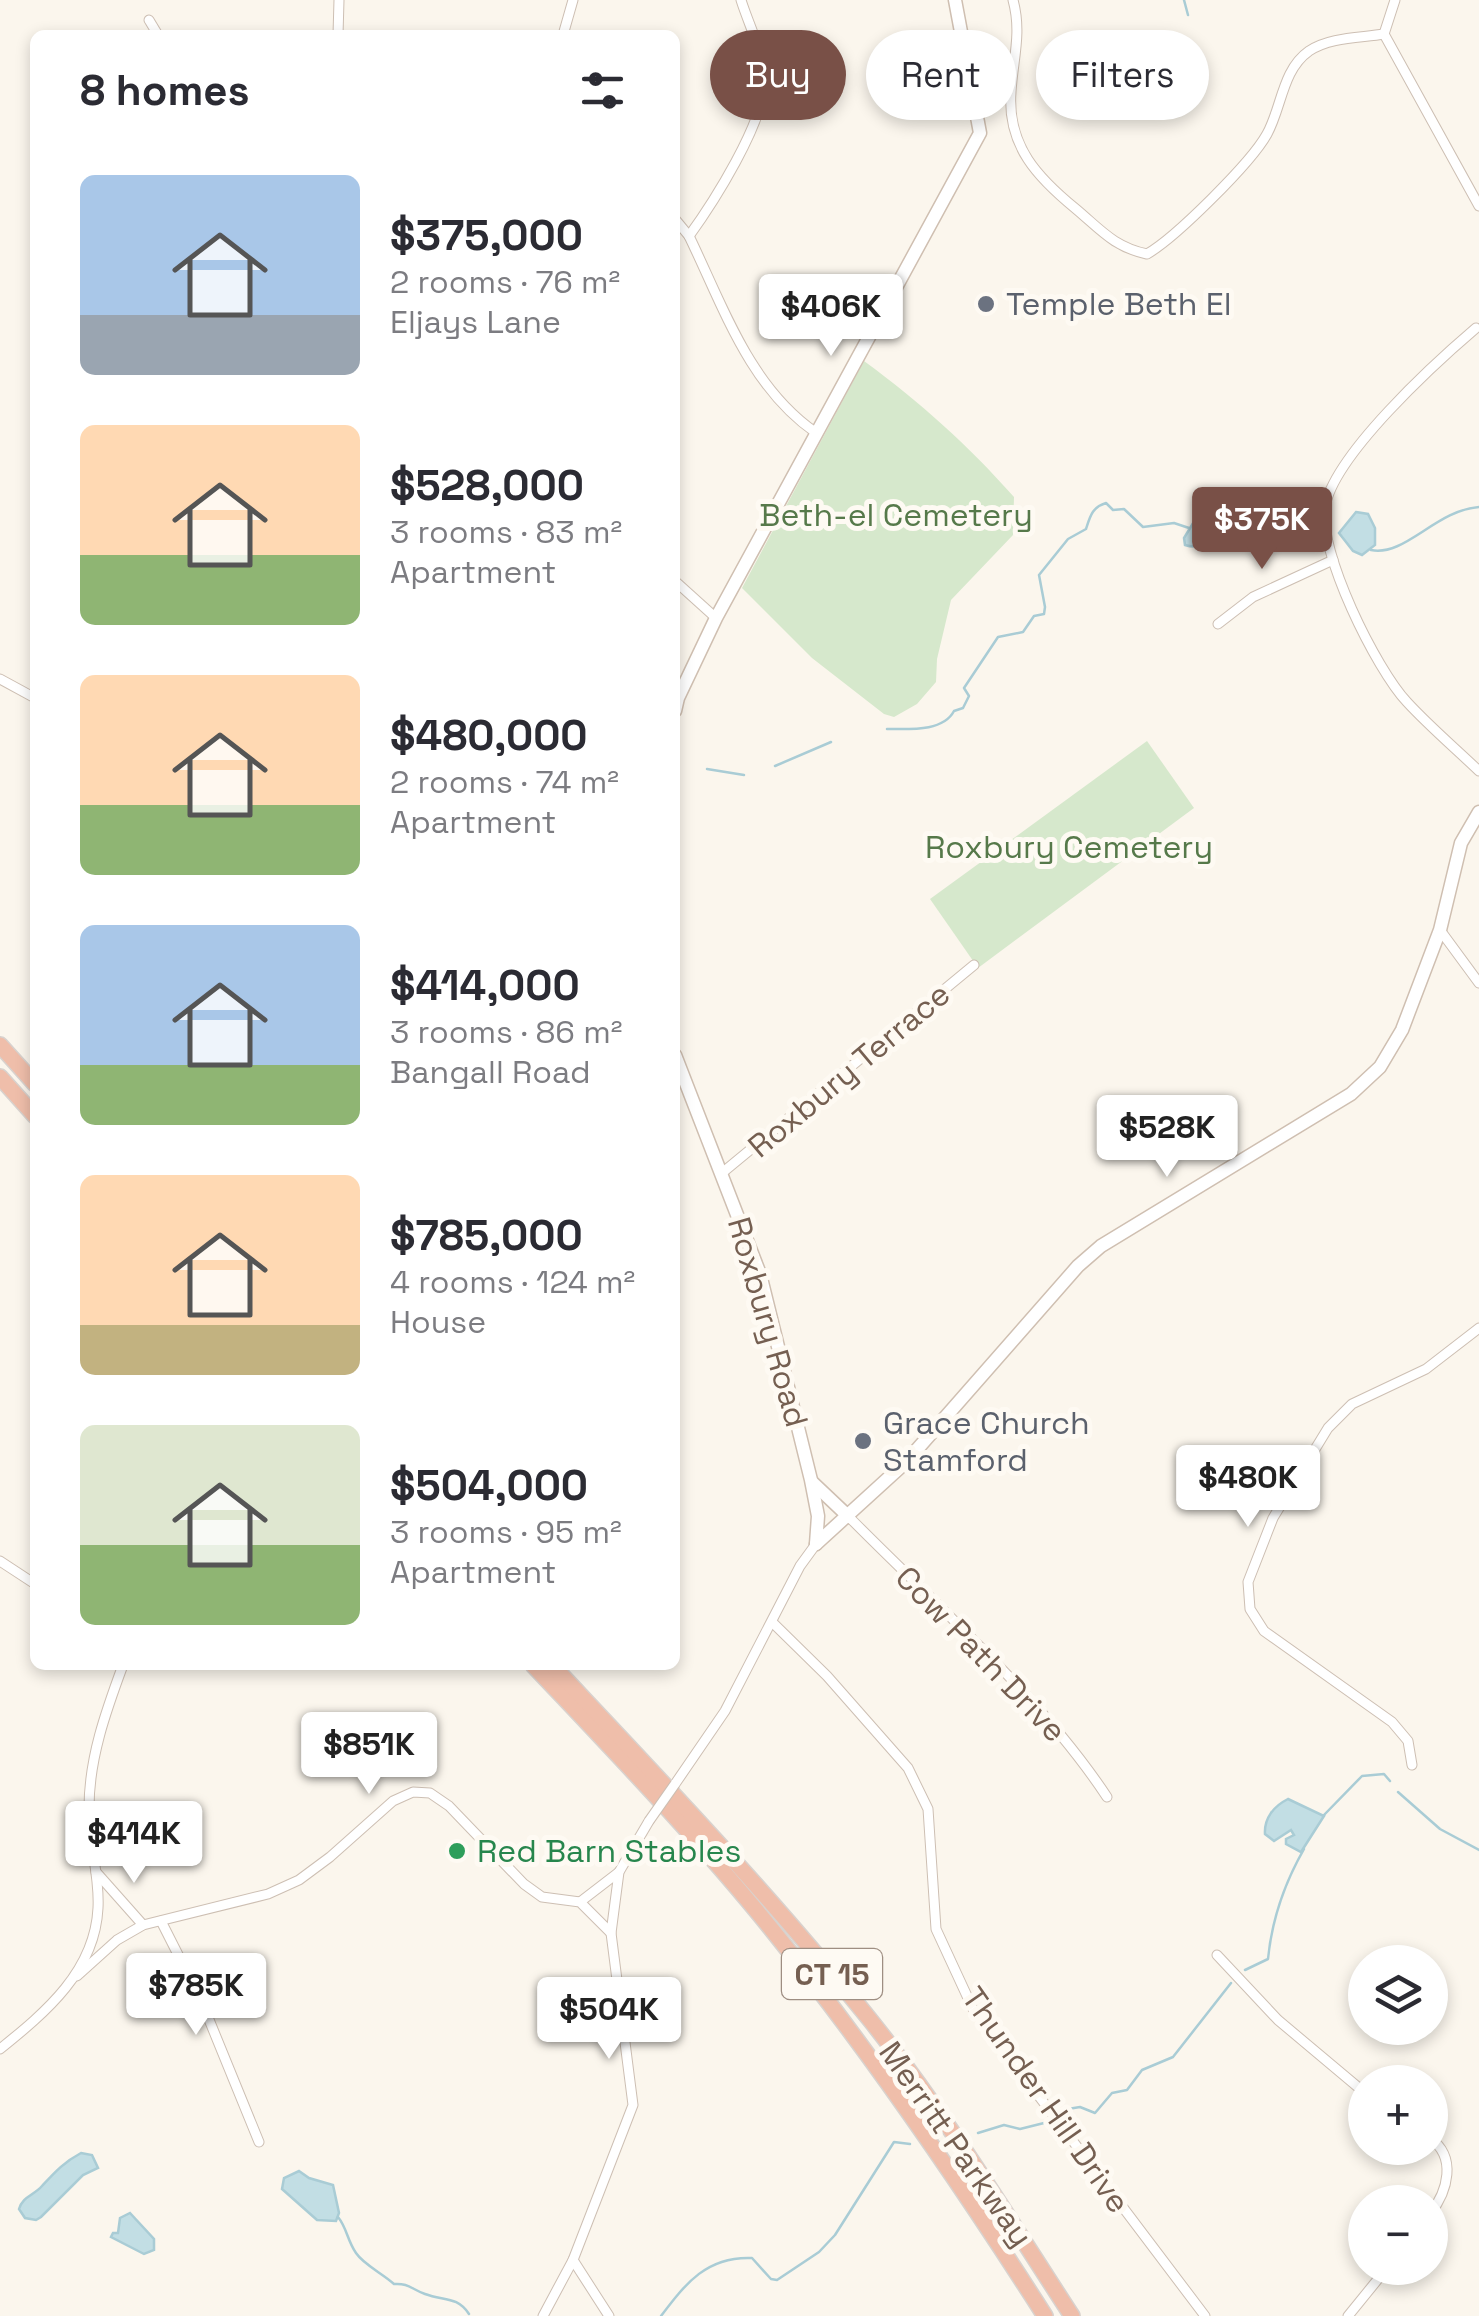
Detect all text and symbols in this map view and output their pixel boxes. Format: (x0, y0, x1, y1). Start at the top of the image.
chip: Buy (710, 30, 846, 120)
chip: Rent (866, 30, 1016, 120)
chip: Filters (1036, 30, 1209, 120)
icon: filters (575, 63, 630, 118)
text: 8 homes (80, 64, 250, 117)
text: $375,000 (390, 209, 583, 262)
icon: home (160, 215, 280, 335)
text: 2 rooms · 76 m² (390, 262, 620, 302)
pin: $406K (761, 274, 901, 359)
place label: Temple Beth El (1006, 284, 1232, 324)
text: $406K (781, 286, 881, 326)
marker: Temple Beth El (975, 293, 997, 315)
text: Eljays Lane (390, 302, 561, 342)
text: $528,000 (390, 459, 584, 512)
icon: home (160, 465, 280, 585)
pin: $375K (1192, 487, 1332, 572)
park label: Beth-el Cemetery (759, 495, 1033, 535)
text: $375K (1214, 499, 1310, 539)
text: 3 rooms · 83 m² (390, 512, 622, 552)
text: Apartment (390, 552, 556, 592)
text: $480,000 (390, 709, 588, 762)
icon: home (160, 715, 280, 835)
text: 2 rooms · 74 m² (390, 762, 619, 802)
text: Apartment (390, 802, 556, 842)
park label: Roxbury Cemetery (925, 827, 1213, 867)
text: $414,000 (390, 959, 580, 1012)
icon: home (160, 965, 280, 1085)
street label: Roxbury Terrace (740, 974, 958, 1166)
text: 3 rooms · 86 m² (390, 1012, 622, 1052)
text: Bangall Road (390, 1052, 591, 1092)
pin: $528K (1097, 1095, 1237, 1180)
text: $528K (1119, 1107, 1215, 1147)
text: $785,000 (390, 1209, 583, 1262)
street label: Roxbury Road (719, 1212, 817, 1432)
icon: home (160, 1215, 280, 1335)
text: 4 rooms · 124 m² (390, 1262, 635, 1302)
text: House (390, 1302, 486, 1342)
place label: Grace Church Stamford (883, 1403, 1090, 1480)
marker: Grace Church Stamford (852, 1430, 874, 1452)
pin: $480K (1178, 1445, 1318, 1530)
text: $480K (1198, 1457, 1298, 1497)
text: $504,000 (390, 1459, 588, 1512)
icon: home (160, 1465, 280, 1585)
text: 3 rooms · 95 m² (390, 1512, 622, 1552)
text: Apartment (390, 1552, 556, 1592)
street label: Cow Path Drive (887, 1558, 1075, 1750)
pin: $851K (299, 1712, 439, 1797)
text: $851K (323, 1724, 415, 1764)
pin: $414K (64, 1801, 204, 1886)
text: $414K (87, 1813, 181, 1853)
place label: Red Barn Stables (477, 1831, 741, 1871)
marker: Red Barn Stables (446, 1840, 468, 1862)
map controls (1348, 1945, 1448, 2285)
button: layers (1348, 1945, 1448, 2045)
road number: CT 15 (782, 1949, 882, 1999)
pin: $785K (126, 1953, 266, 2038)
text: $785K (148, 1965, 244, 2005)
pin: $504K (539, 1977, 679, 2062)
street label: Thunder Hill Drive (953, 1979, 1139, 2221)
text: $504K (559, 1989, 659, 2029)
street label: Merritt Parkway (870, 2034, 1042, 2254)
button: + (1348, 2065, 1448, 2165)
button: − (1348, 2185, 1448, 2285)

